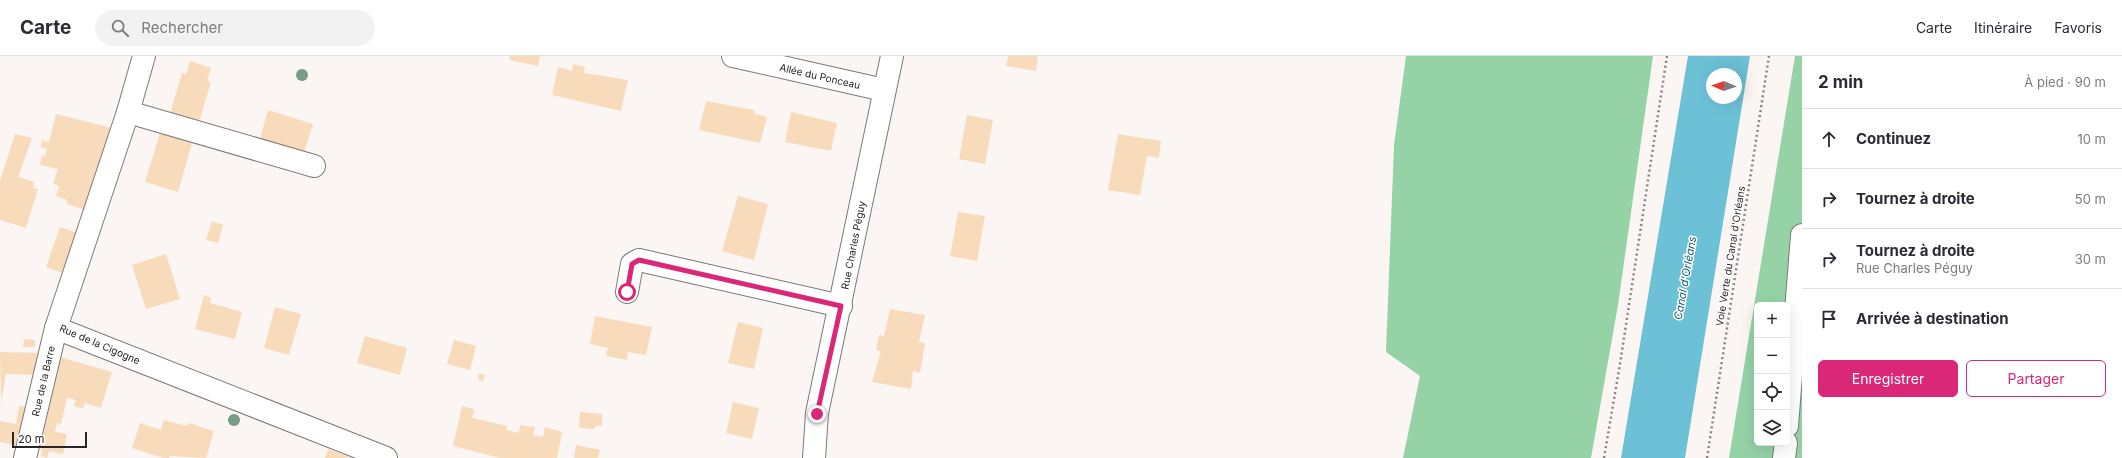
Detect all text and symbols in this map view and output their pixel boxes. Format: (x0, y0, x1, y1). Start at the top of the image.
search box (95, 10, 375, 46)
text: Carte (20, 16, 71, 39)
icon: search (109, 17, 131, 39)
text: Rechercher (141, 18, 223, 37)
text: Carte (1916, 19, 1952, 36)
text: Itinéraire (1974, 19, 2032, 36)
text: Favoris (2054, 19, 2102, 36)
street label: Allée du Ponceau (778, 61, 862, 91)
north arrow (1706, 68, 1742, 104)
text: 2 min (1818, 72, 1863, 92)
text: À pied · 90 m (2024, 74, 2106, 90)
icon: ahead (1818, 128, 1840, 150)
text: Continuez (1856, 129, 1931, 148)
text: 10 m (2077, 131, 2106, 147)
street label: Voie Verte du Canal d'Orléans (1713, 185, 1747, 327)
icon: right (1818, 188, 1840, 210)
text: Tournez à droite (1856, 189, 1975, 208)
text: 50 m (2075, 191, 2106, 207)
street label: Rue Charles Péguy (839, 199, 868, 290)
water label: Canal d'Orléans (1671, 235, 1699, 321)
text: Tournez à droite (1856, 241, 1975, 260)
icon: right (1818, 248, 1840, 270)
text: 30 m (2075, 251, 2106, 267)
text: Rue Charles Péguy (1856, 260, 1973, 276)
route start (618, 283, 636, 301)
map controls (1754, 302, 1790, 446)
button: + (1754, 302, 1790, 338)
icon: arrive (1818, 308, 1840, 330)
text: Arrivée à destination (1856, 309, 2009, 328)
street label: Rue de la Cigogne (58, 322, 142, 366)
button: − (1754, 338, 1790, 374)
street label: Rue de la Barre (29, 344, 57, 417)
button: Enregistrer (1818, 360, 1958, 397)
button: Partager (1966, 360, 2106, 397)
button: locate (1754, 374, 1790, 410)
route end (808, 405, 826, 423)
button: layers (1754, 410, 1790, 446)
scale bar (12, 430, 87, 449)
text: 20 m (18, 432, 44, 446)

